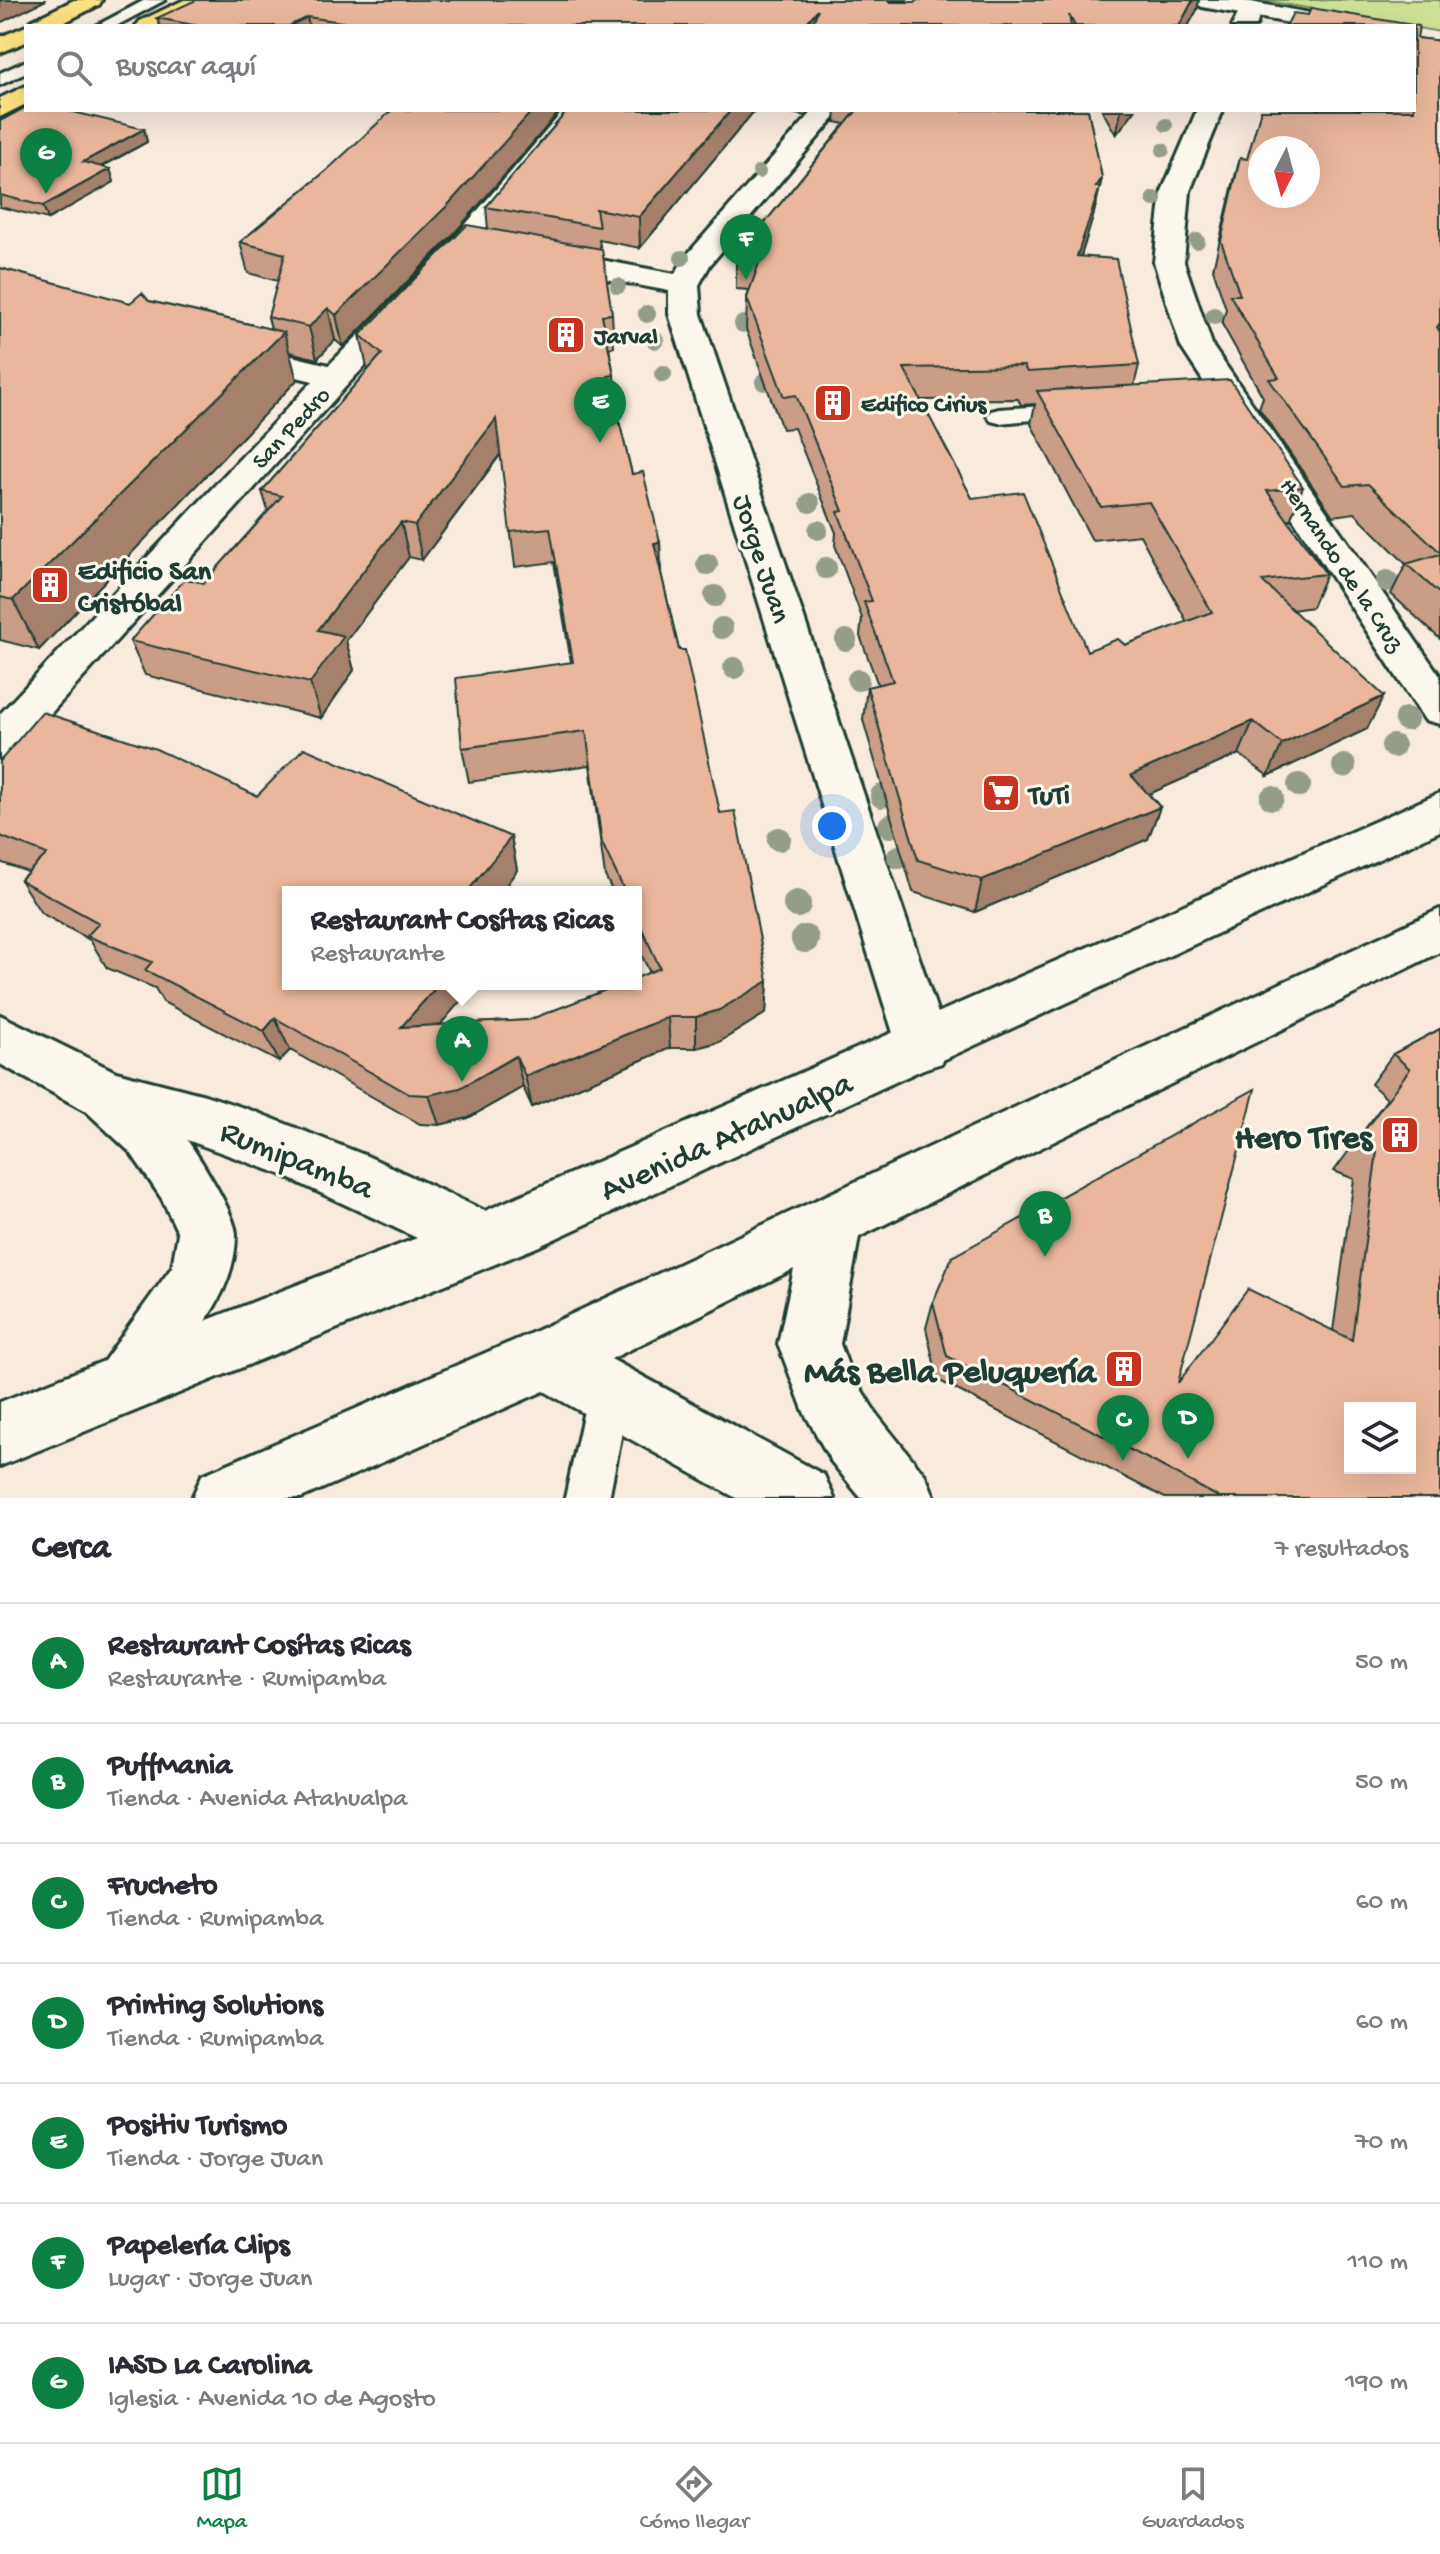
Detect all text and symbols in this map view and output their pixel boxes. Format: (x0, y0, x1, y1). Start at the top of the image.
search box (24, 24, 1416, 112)
icon: search (52, 46, 96, 90)
text: Buscar aquí (116, 51, 256, 86)
pin: G (20, 128, 72, 194)
north arrow (1248, 136, 1320, 208)
pin: F (720, 214, 772, 280)
building icon: Jarval (545, 314, 587, 356)
place label: Jarval (593, 324, 658, 353)
pin: E (574, 377, 626, 443)
street label: San Pedro (247, 382, 338, 477)
building icon: Edifico Cirius (812, 382, 854, 424)
place label: Edifico Cirius (861, 392, 987, 421)
street label: Hernando de la Cruz (1271, 474, 1410, 659)
street label: Jorge Juan (723, 491, 796, 628)
place label: Edificio San Cristóbal (78, 557, 212, 622)
building icon: Edificio San Cristóbal (29, 564, 71, 606)
supermarket icon: TuTi (980, 772, 1022, 814)
place label: TuTi (1027, 781, 1070, 814)
your location (812, 806, 852, 846)
popup (282, 886, 642, 990)
text: Restaurant Cosítas Ricas (311, 905, 613, 940)
text: Restaurante (311, 940, 445, 971)
pin: A (436, 1016, 488, 1082)
street label: Avenida Atahualpa (595, 1065, 861, 1213)
street label: Rumipamba (213, 1114, 379, 1212)
building icon: Hero Tires (1379, 1114, 1421, 1156)
place label: Hero Tires (1235, 1121, 1373, 1161)
pin: B (1019, 1191, 1071, 1257)
building icon: Más Bella Peluquería (1103, 1348, 1145, 1390)
place label: Más Bella Peluquería (804, 1355, 1098, 1395)
pin: D (1162, 1393, 1214, 1459)
pin: C (1097, 1395, 1149, 1461)
map controls (1344, 1402, 1416, 1474)
button: layers (1344, 1402, 1416, 1474)
text: Cerca (32, 1530, 110, 1570)
text: 7 resultados (1275, 1535, 1408, 1566)
text: Restaurant Cosítas Ricas (108, 1630, 411, 1665)
text: A (50, 1648, 66, 1679)
text: 50 m (1355, 1648, 1408, 1679)
text: Restaurante · Rumipamba (108, 1665, 386, 1696)
text: PuffMania (108, 1750, 232, 1785)
text: B (51, 1768, 65, 1799)
text: 50 m (1355, 1768, 1408, 1799)
text: Tienda · Avenida Atahualpa (108, 1785, 408, 1816)
text: Frucheto (108, 1870, 218, 1905)
text: C (51, 1888, 65, 1919)
text: 60 m (1355, 1888, 1408, 1919)
text: Tienda · Rumipamba (108, 1905, 323, 1936)
text: Printing Solutions (108, 1990, 323, 2025)
text: D (50, 2008, 66, 2039)
text: 60 m (1355, 2008, 1408, 2039)
text: Tienda · Rumipamba (108, 2025, 323, 2056)
text: Positiv Turismo (108, 2110, 287, 2145)
text: E (50, 2128, 66, 2159)
text: 70 m (1355, 2128, 1408, 2159)
text: Tienda · Jorge Juan (108, 2145, 323, 2176)
text: Papelería Clips (108, 2230, 290, 2265)
text: F (51, 2248, 65, 2279)
text: 110 m (1348, 2248, 1408, 2279)
text: Lugar · Jorge Juan (108, 2265, 312, 2296)
text: IASD La Carolina (108, 2350, 311, 2385)
text: G (50, 2368, 66, 2399)
text: 190 m (1345, 2368, 1408, 2399)
text: Iglesia · Avenida 10 de Agosto (108, 2385, 436, 2416)
tab: Mapa (196, 2462, 247, 2536)
tab: Cómo llegar (640, 2462, 749, 2536)
tab: Guardados (1142, 2462, 1244, 2536)

